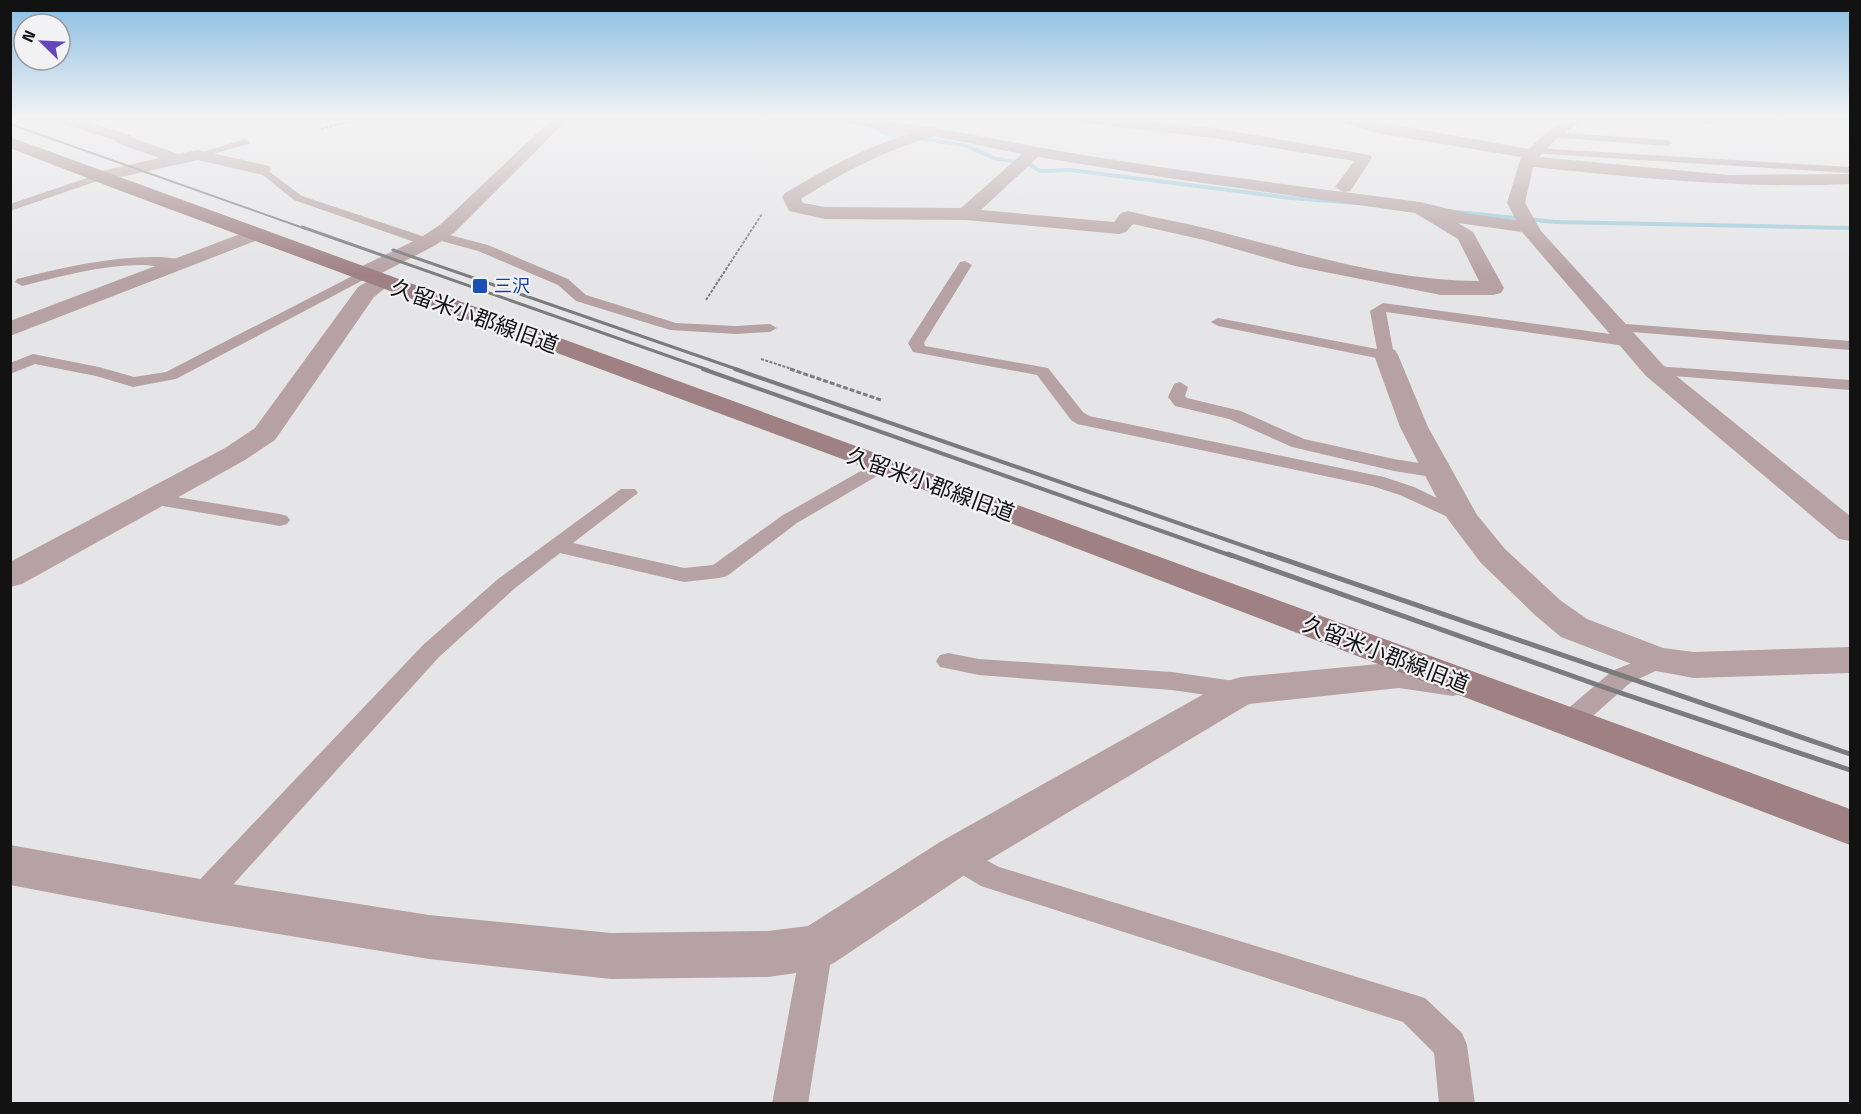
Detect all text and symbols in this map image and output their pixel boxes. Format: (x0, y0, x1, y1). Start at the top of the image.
north arrow (12, 12, 72, 72)
text: N (15, 26, 42, 46)
street label: 久留米小郡線旧道 (386, 270, 564, 362)
place label: 三沢 (494, 272, 530, 299)
marker: 三沢 (471, 277, 489, 295)
street label: 久留米小郡線旧道 (842, 438, 1020, 530)
street label: 久留米小郡線旧道 (1298, 607, 1474, 701)

